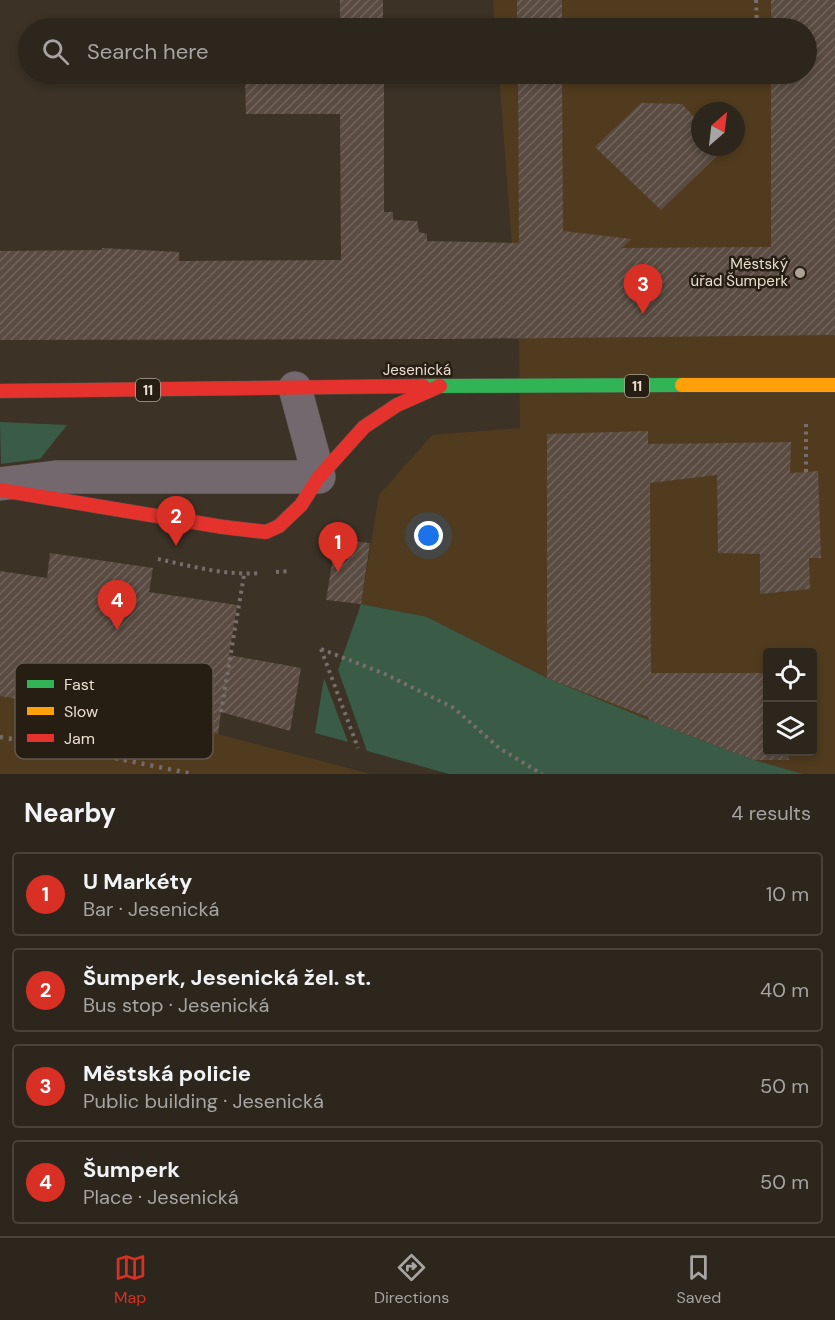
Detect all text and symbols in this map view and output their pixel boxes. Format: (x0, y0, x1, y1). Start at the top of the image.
search box (18, 18, 817, 84)
icon: search (39, 35, 72, 68)
text: Search here (87, 37, 208, 66)
north arrow (691, 102, 745, 156)
place label: Městský úřad Šumperk (691, 254, 789, 291)
pin: 3 (624, 264, 662, 314)
marker: Městský úřad Šumperk (793, 266, 807, 280)
street label: Jesenická (383, 360, 451, 380)
road number: 11 (625, 375, 649, 397)
road number: 11 (136, 379, 160, 401)
pin: 2 (156, 496, 195, 546)
your location (414, 521, 443, 550)
pin: 1 (318, 522, 358, 572)
pin: 4 (98, 580, 136, 630)
map controls (763, 648, 817, 756)
button: locate (763, 648, 817, 702)
legend (15, 663, 213, 759)
text: Fast (64, 674, 95, 695)
text: Slow (64, 701, 98, 722)
button: layers (763, 702, 817, 756)
text: Jam (64, 728, 95, 749)
text: Nearby (24, 796, 116, 830)
text: 4 results (731, 800, 811, 826)
text: U Markéty (83, 867, 192, 896)
text: 1 (42, 881, 49, 907)
text: 10 m (766, 881, 809, 907)
text: Bar · Jesenická (83, 896, 219, 922)
text: Šumperk, Jesenická žel. st. (83, 963, 371, 992)
text: 2 (40, 977, 51, 1003)
text: 40 m (760, 977, 809, 1003)
text: Bus stop · Jesenická (83, 992, 269, 1018)
text: Městská policie (83, 1059, 251, 1088)
text: 3 (39, 1073, 52, 1099)
text: 50 m (760, 1073, 809, 1099)
text: Public building · Jesenická (83, 1088, 324, 1114)
text: Šumperk (83, 1155, 180, 1184)
text: 4 (39, 1169, 52, 1195)
text: 50 m (760, 1169, 809, 1195)
text: Place · Jesenická (83, 1184, 239, 1210)
tab: Map (114, 1251, 147, 1308)
tab: Directions (374, 1251, 449, 1308)
tab: Saved (677, 1251, 721, 1308)

